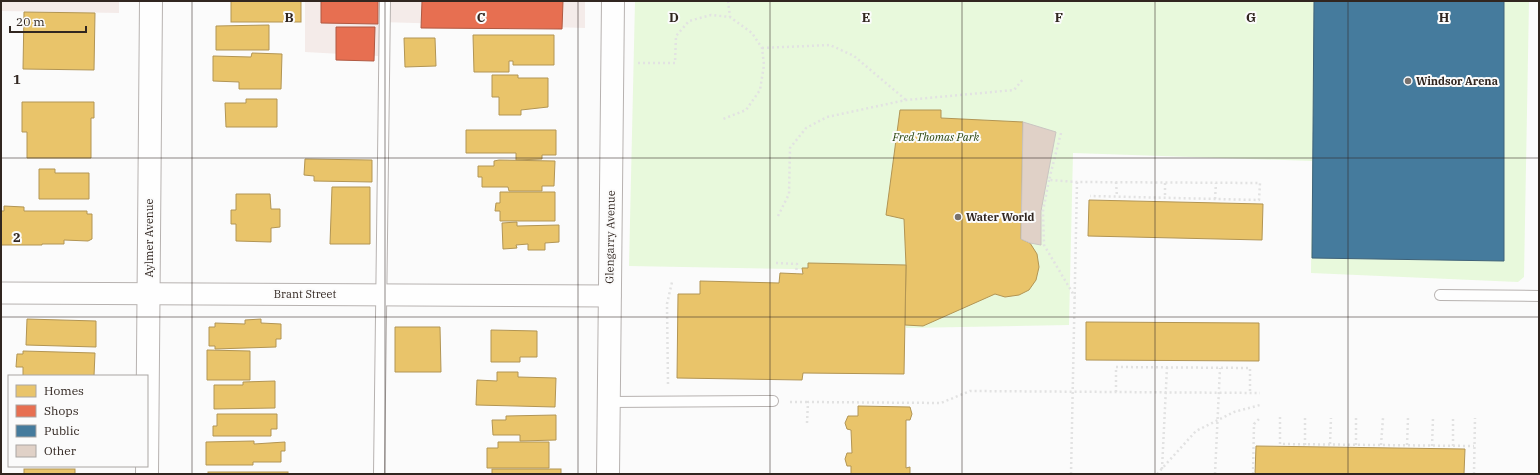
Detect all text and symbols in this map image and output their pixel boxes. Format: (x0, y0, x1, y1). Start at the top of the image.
scale bar (10, 8, 86, 34)
text: B (284, 9, 294, 26)
text: C (477, 9, 486, 26)
text: D (669, 9, 679, 26)
text: E (862, 9, 870, 26)
text: F (1055, 9, 1063, 26)
text: G (1246, 9, 1256, 26)
text: H (1439, 9, 1450, 26)
text: 20 m (16, 14, 45, 29)
text: 1 (13, 71, 21, 88)
place label: Windsor Arena (1416, 74, 1498, 88)
marker: Windsor Arena (1403, 76, 1413, 86)
park label: Fred Thomas Park (892, 130, 980, 144)
street label: Glengarry Avenue (602, 190, 618, 284)
street label: Aylmer Avenue (142, 198, 156, 278)
place label: Water World (966, 210, 1035, 224)
marker: Water World (953, 212, 963, 222)
text: 2 (13, 229, 21, 246)
street label: Brant Street (274, 287, 336, 301)
legend (8, 375, 148, 467)
text: Homes (44, 383, 84, 398)
text: Shops (44, 403, 79, 418)
text: Public (44, 423, 80, 438)
text: Other (44, 443, 77, 458)

